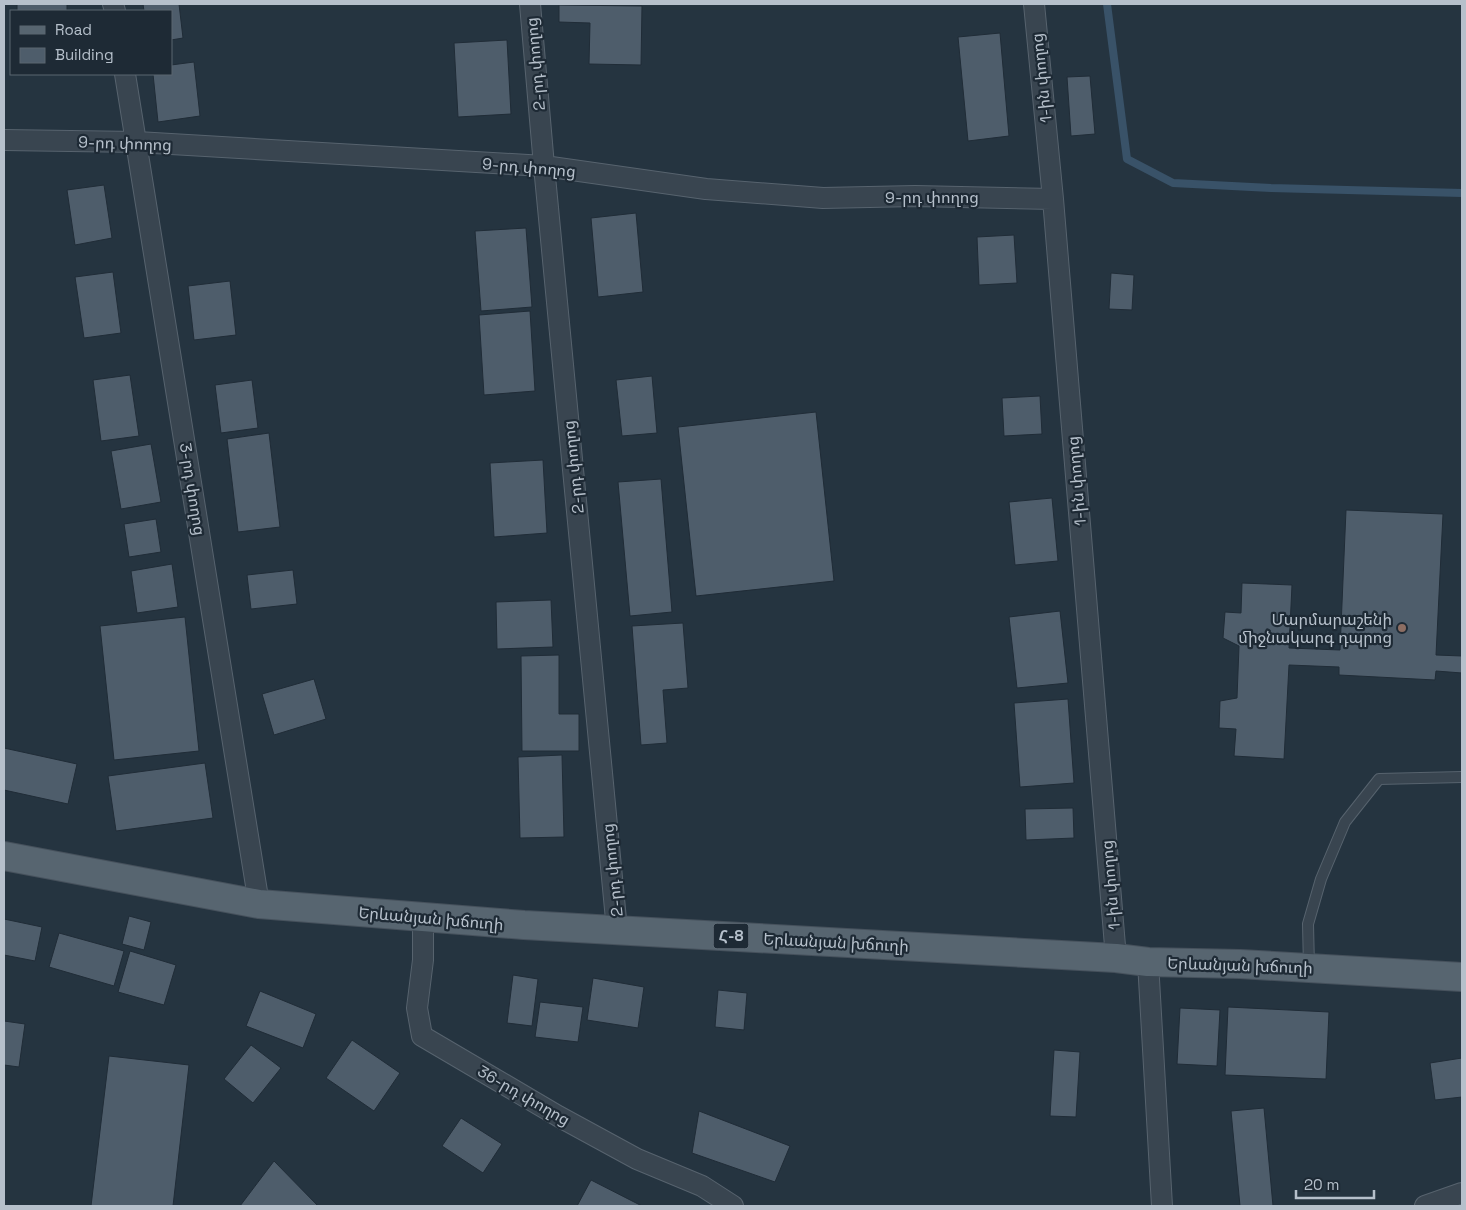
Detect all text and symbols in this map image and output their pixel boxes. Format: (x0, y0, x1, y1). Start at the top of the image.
legend (10, 10, 172, 75)
street label: 2-րդ փողոց (521, 16, 550, 111)
text: Road (55, 20, 92, 39)
street label: 1-ին փողոց (1026, 32, 1057, 124)
text: Building (55, 45, 114, 64)
street label: 9-րդ փողոց (78, 131, 172, 156)
street label: 9-րդ փողոց (481, 153, 577, 182)
street label: 9-րդ փողոց (885, 187, 979, 208)
street label: 2-րդ փողոց (558, 419, 589, 515)
street label: 1-ին փողոց (1062, 435, 1091, 527)
street label: 3-րդ փողոց (175, 441, 210, 537)
place label: Մարմարաշենի միջնակարգ դպրոց (1238, 609, 1392, 648)
marker: Մարմարաշենի միջնակարգ դպրոց (1396, 622, 1408, 634)
street label: 2-րդ փողոց (597, 822, 628, 918)
street label: 1-ին փողոց (1096, 839, 1125, 931)
street label: Երևանյան խճուղի (357, 902, 504, 935)
road number: Հ-8 (714, 924, 748, 948)
street label: Երևանյան խճուղի (763, 928, 909, 957)
street label: Երևանյան խճուղի (1167, 952, 1313, 979)
street label: 36-րդ փողոց (474, 1060, 574, 1130)
scale bar (1296, 1168, 1374, 1200)
text: 20 m (1304, 1175, 1339, 1194)

